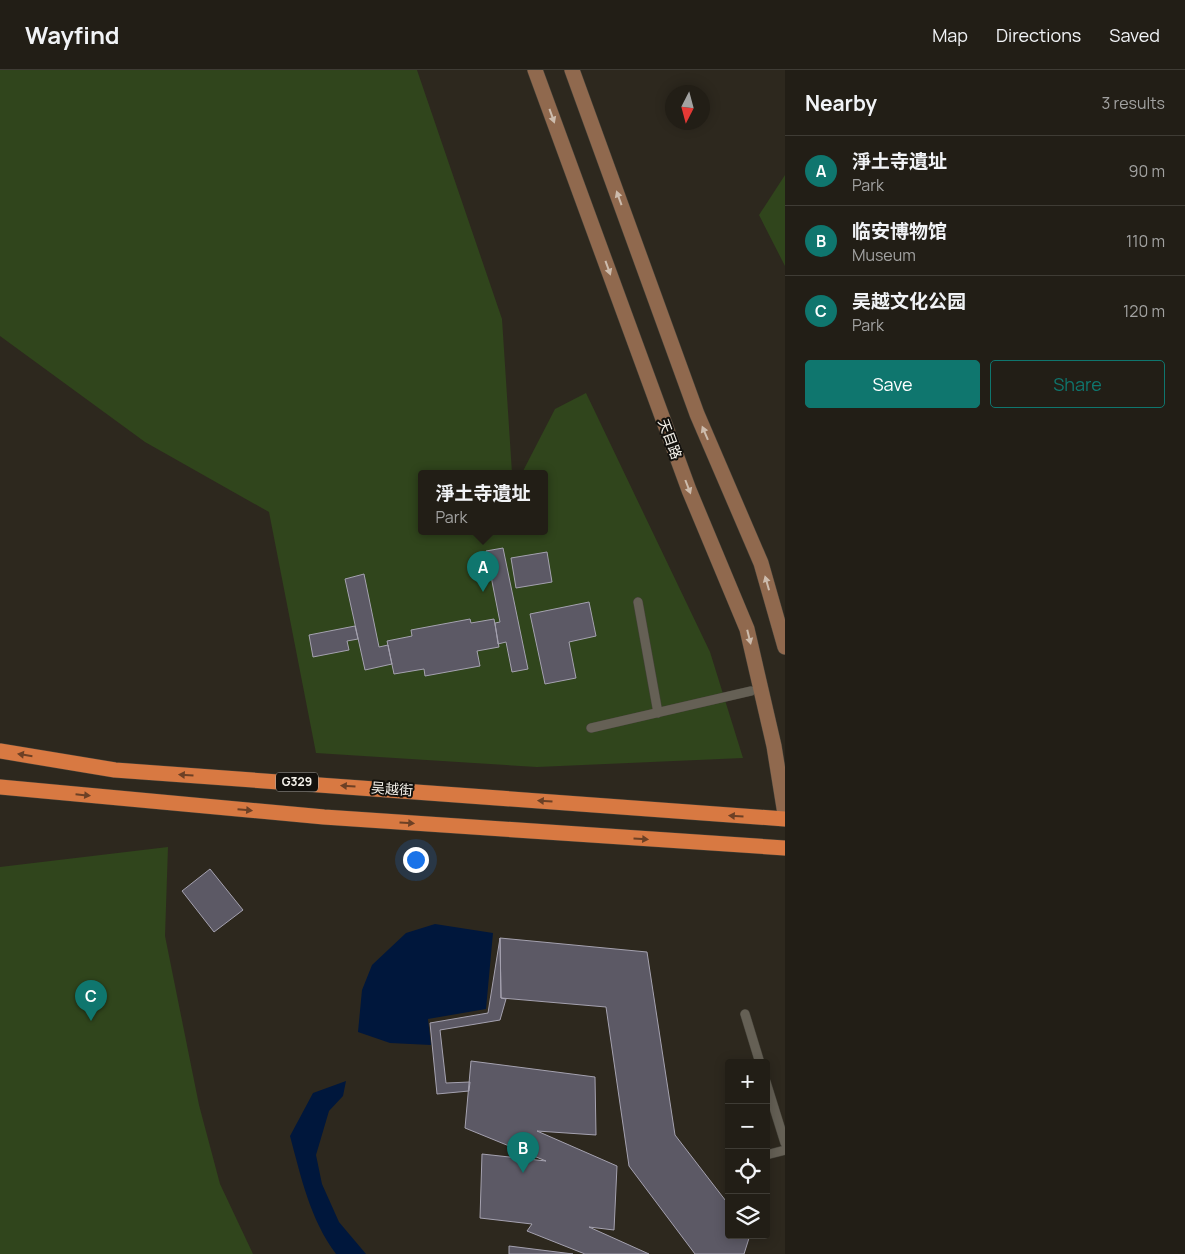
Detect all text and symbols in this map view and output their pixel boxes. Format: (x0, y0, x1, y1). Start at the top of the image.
text: Wayfind (25, 18, 120, 51)
text: Map (932, 23, 968, 47)
text: Directions (996, 23, 1081, 47)
text: Saved (1109, 23, 1160, 47)
north arrow (665, 85, 710, 130)
text: Nearby (805, 89, 877, 117)
text: 3 results (1102, 92, 1165, 114)
one-way arrow (548, 109, 556, 124)
text: 淨土寺遺址 (852, 148, 947, 174)
text: A (816, 160, 826, 182)
text: 90 m (1129, 160, 1165, 182)
text: Park (852, 174, 884, 196)
one-way arrow (615, 191, 622, 206)
text: 临安博物馆 (852, 218, 947, 244)
text: B (816, 230, 826, 252)
text: 110 m (1126, 230, 1165, 252)
text: Museum (852, 244, 916, 266)
one-way arrow (605, 261, 612, 276)
text: 吴越文化公园 (852, 288, 966, 314)
text: C (815, 300, 827, 322)
text: 120 m (1123, 300, 1165, 322)
text: Park (852, 314, 884, 336)
button: Save (805, 360, 980, 408)
button: Share (990, 360, 1165, 408)
street label: 天目路 (654, 416, 687, 462)
one-way arrow (700, 426, 708, 440)
popup (418, 470, 548, 535)
one-way arrow (685, 479, 692, 494)
text: 淨土寺遺址 (435, 480, 531, 506)
text: Park (435, 506, 467, 528)
pin: A (467, 551, 499, 592)
one-way arrow (763, 575, 771, 590)
one-way arrow (745, 630, 753, 645)
one-way arrow (17, 751, 33, 759)
one-way arrow (178, 770, 194, 778)
road number: G329 (276, 772, 318, 792)
street label: 吴越街 (370, 778, 414, 799)
one-way arrow (340, 782, 356, 790)
one-way arrow (76, 791, 92, 799)
one-way arrow (537, 797, 553, 805)
one-way arrow (237, 806, 253, 814)
one-way arrow (728, 811, 744, 819)
one-way arrow (399, 819, 415, 827)
one-way arrow (633, 835, 649, 843)
your location (403, 847, 429, 873)
pin: C (75, 980, 107, 1021)
map controls (725, 1059, 770, 1239)
button: + (725, 1059, 770, 1104)
button: − (725, 1104, 770, 1149)
pin: B (507, 1132, 539, 1173)
button: locate (725, 1149, 770, 1194)
button: layers (725, 1194, 770, 1239)

